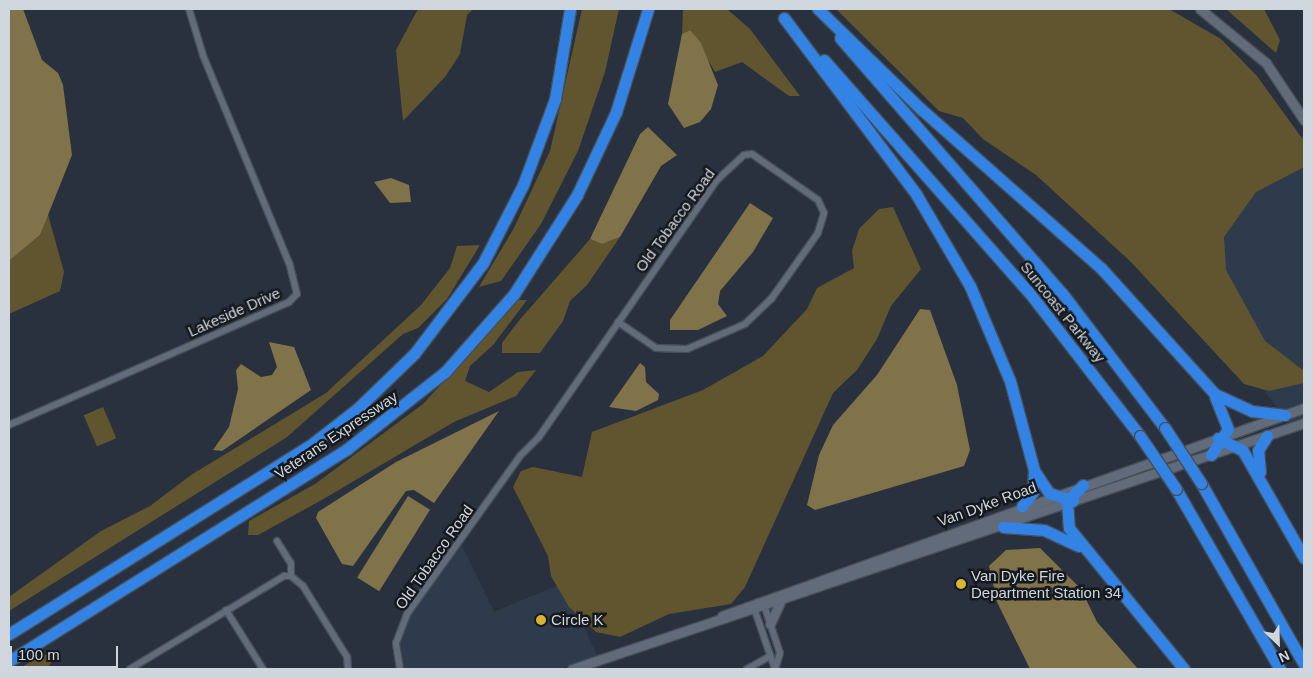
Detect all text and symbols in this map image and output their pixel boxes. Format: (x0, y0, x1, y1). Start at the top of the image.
street label: Old Tobacco Road (631, 165, 719, 275)
street label: Suncoast Parkway (1017, 258, 1109, 366)
street label: Lakeside Drive (185, 284, 283, 340)
street label: Veterans Expressway (271, 387, 401, 483)
street label: Van Dyke Road (935, 478, 1039, 530)
street label: Old Tobacco Road (391, 501, 477, 613)
place label: Van Dyke Fire Department Station 34 (971, 566, 1121, 601)
marker: Van Dyke Fire Department Station 34 (955, 578, 967, 590)
place label: Circle K (551, 611, 604, 629)
marker: Circle K (535, 614, 547, 626)
north arrow (1253, 618, 1303, 668)
scale bar (12, 636, 120, 668)
text: 100 m (18, 646, 60, 663)
text: N (1276, 647, 1292, 666)

